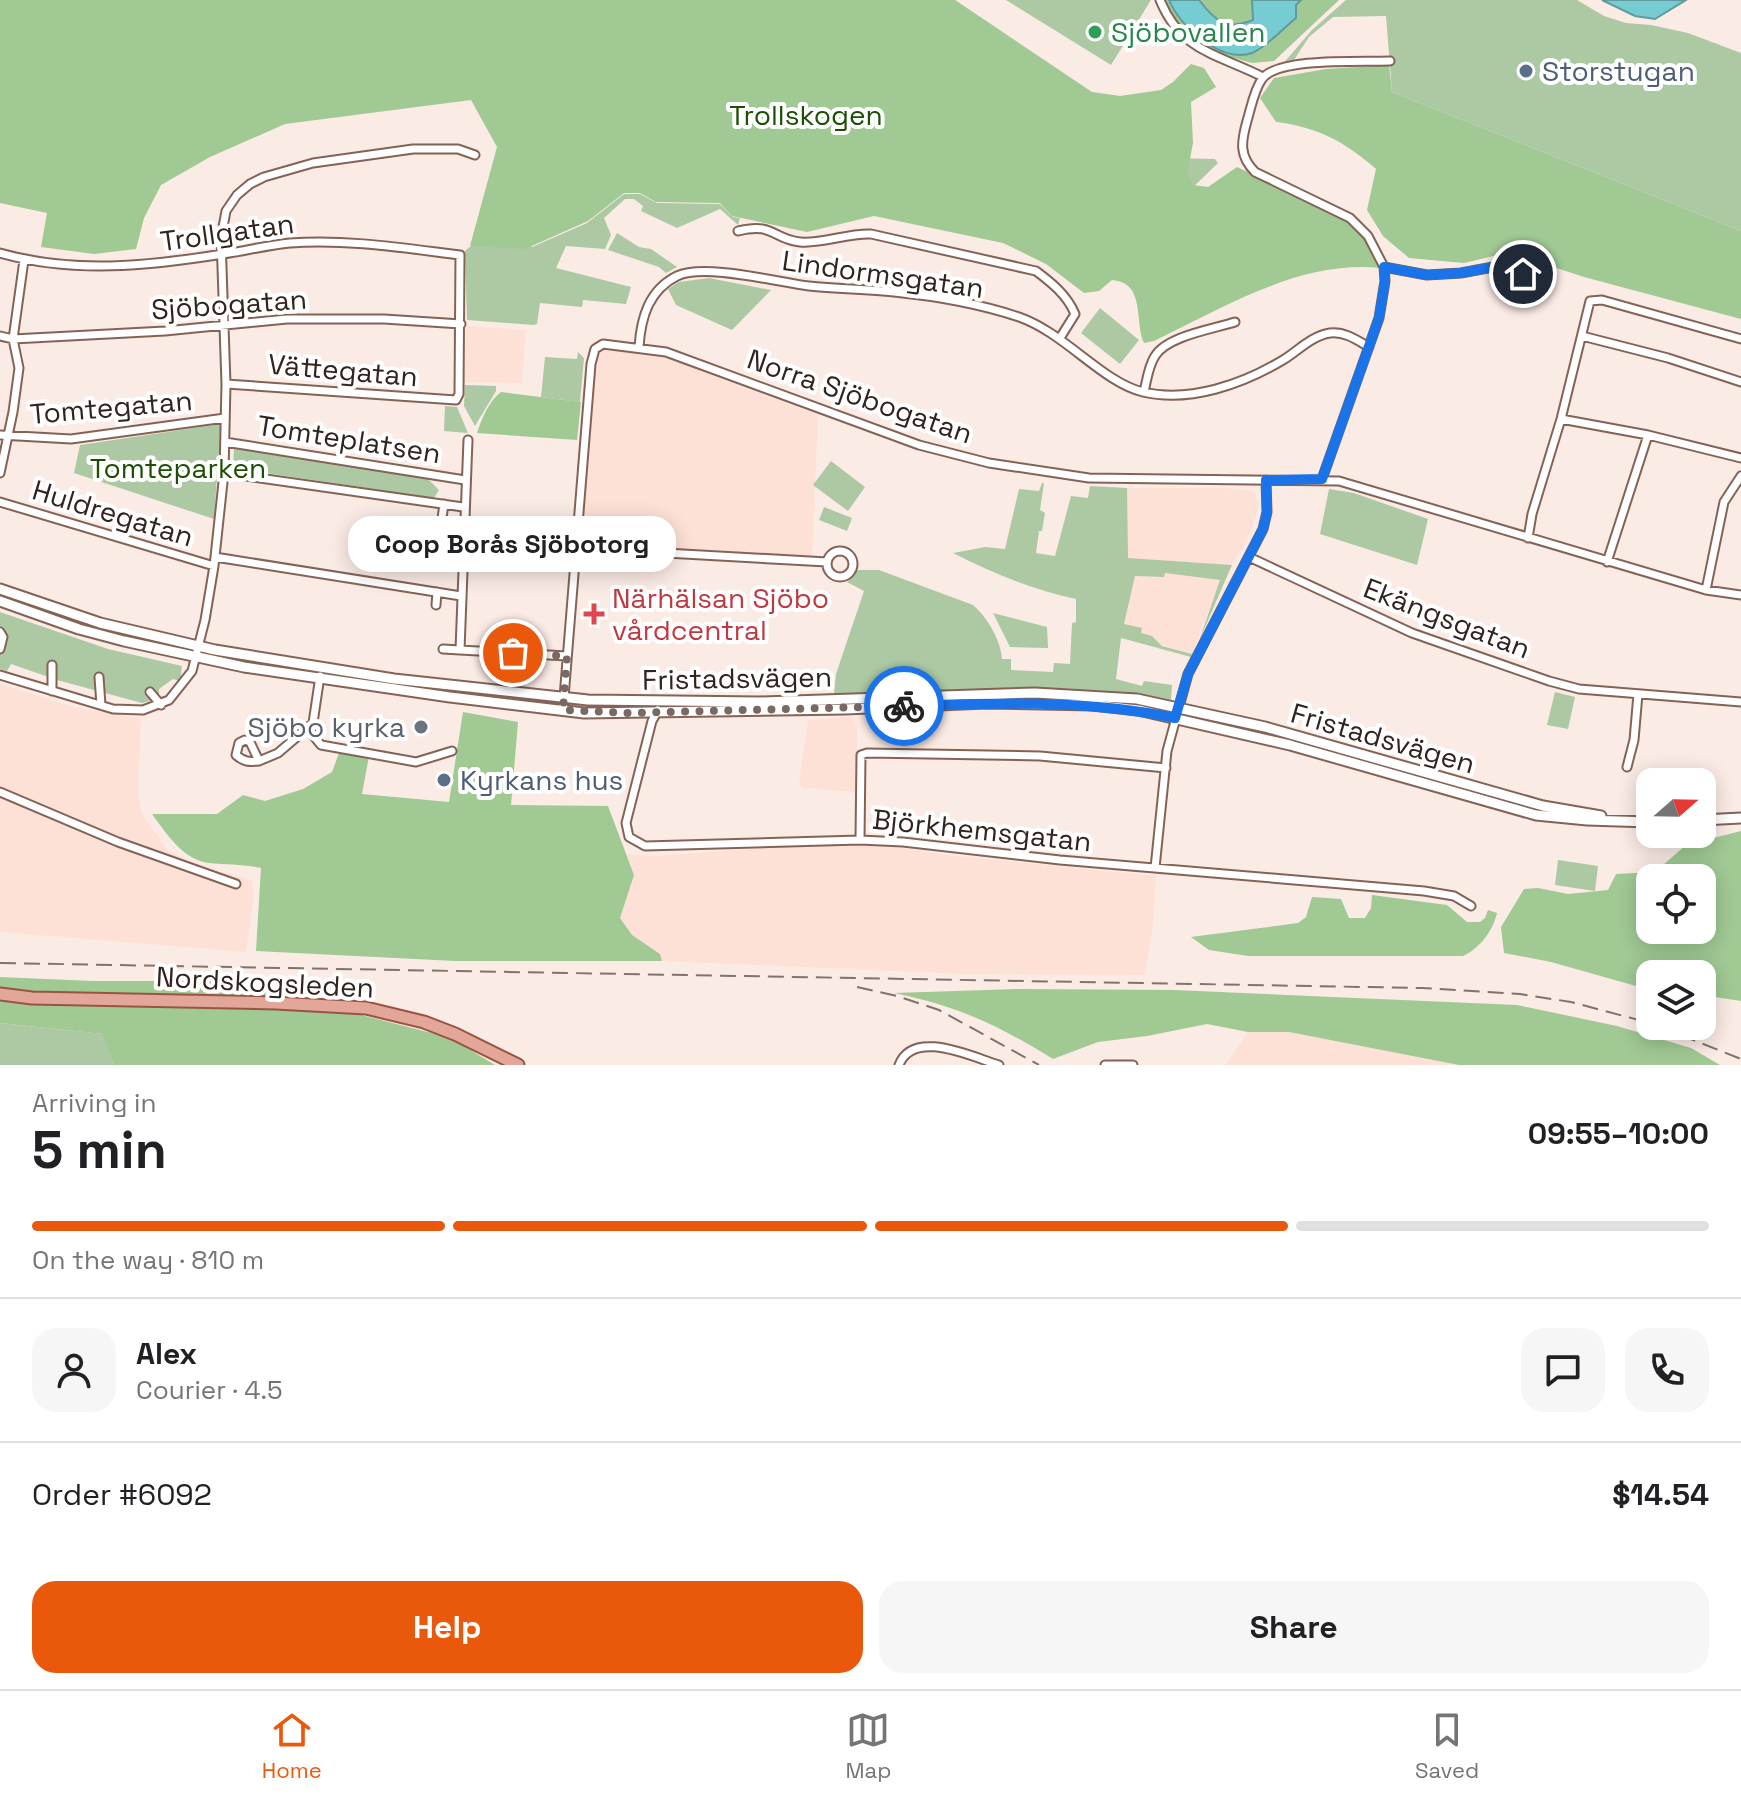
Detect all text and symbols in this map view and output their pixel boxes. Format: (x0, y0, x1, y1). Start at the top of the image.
place label: Sjöbovallen (1111, 14, 1265, 50)
marker: Sjöbovallen (1086, 23, 1104, 41)
place label: Storstugan (1542, 53, 1695, 89)
marker: Storstugan (1517, 62, 1535, 80)
park label: Trollskogen (729, 97, 883, 133)
street label: Trollgatan (158, 205, 296, 259)
pin (1489, 240, 1557, 308)
street label: Lindormsgatan (780, 242, 986, 306)
icon: home (1501, 252, 1545, 296)
street label: Sjöbogatan (150, 281, 308, 327)
street label: Norra Sjöbogatan (743, 341, 977, 451)
street label: Vättegatan (267, 346, 419, 394)
street label: Tomtegatan (28, 382, 194, 432)
street label: Tomteplatsen (255, 407, 443, 471)
park label: Tomteparken (90, 450, 266, 486)
street label: Huldregatan (28, 471, 198, 555)
callout: Coop Borås Sjöbotorg (349, 517, 677, 573)
text: Coop Borås Sjöbotorg (375, 527, 649, 561)
street label: Ekängsgatan (1359, 570, 1535, 666)
place label: Närhälsan Sjöbo vårdcentral (612, 580, 829, 648)
marker: Närhälsan Sjöbo vårdcentral (583, 603, 605, 625)
pin (479, 619, 547, 687)
icon: bag (491, 631, 535, 675)
street label: Fristadsvägen (642, 658, 832, 698)
courier (864, 666, 944, 746)
icon: bike (882, 684, 926, 728)
street label: Fristadsvägen (1287, 695, 1479, 781)
place label: Sjöbo kyrka (247, 709, 405, 745)
marker: Sjöbo kyrka (412, 718, 430, 736)
place label: Kyrkans hus (460, 762, 623, 798)
north arrow (1636, 768, 1716, 848)
map controls (1636, 768, 1716, 1040)
marker: Kyrkans hus (435, 771, 453, 789)
street label: Björkhemsgatan (871, 801, 1093, 859)
button: locate (1636, 864, 1716, 944)
street label: Nordskogsleden (155, 958, 375, 1006)
button: layers (1636, 960, 1716, 1040)
text: Arriving in (32, 1086, 156, 1120)
text: 09:55–10:00 (1528, 1114, 1709, 1153)
text: 5 min (32, 1117, 167, 1183)
text: On the way · 810 m (32, 1243, 264, 1277)
button: person (32, 1328, 116, 1412)
button: chat (1521, 1328, 1605, 1412)
button: phone (1625, 1328, 1709, 1412)
text: Alex (136, 1334, 197, 1373)
text: Courier · 4.5 (136, 1373, 283, 1407)
text: Order #6092 (32, 1475, 212, 1514)
text: $14.54 (1612, 1475, 1709, 1514)
button: Help (32, 1581, 863, 1673)
button: Share (879, 1581, 1709, 1673)
tab: Home (262, 1708, 322, 1784)
tab: Map (845, 1708, 891, 1784)
tab: Saved (1415, 1708, 1479, 1784)

